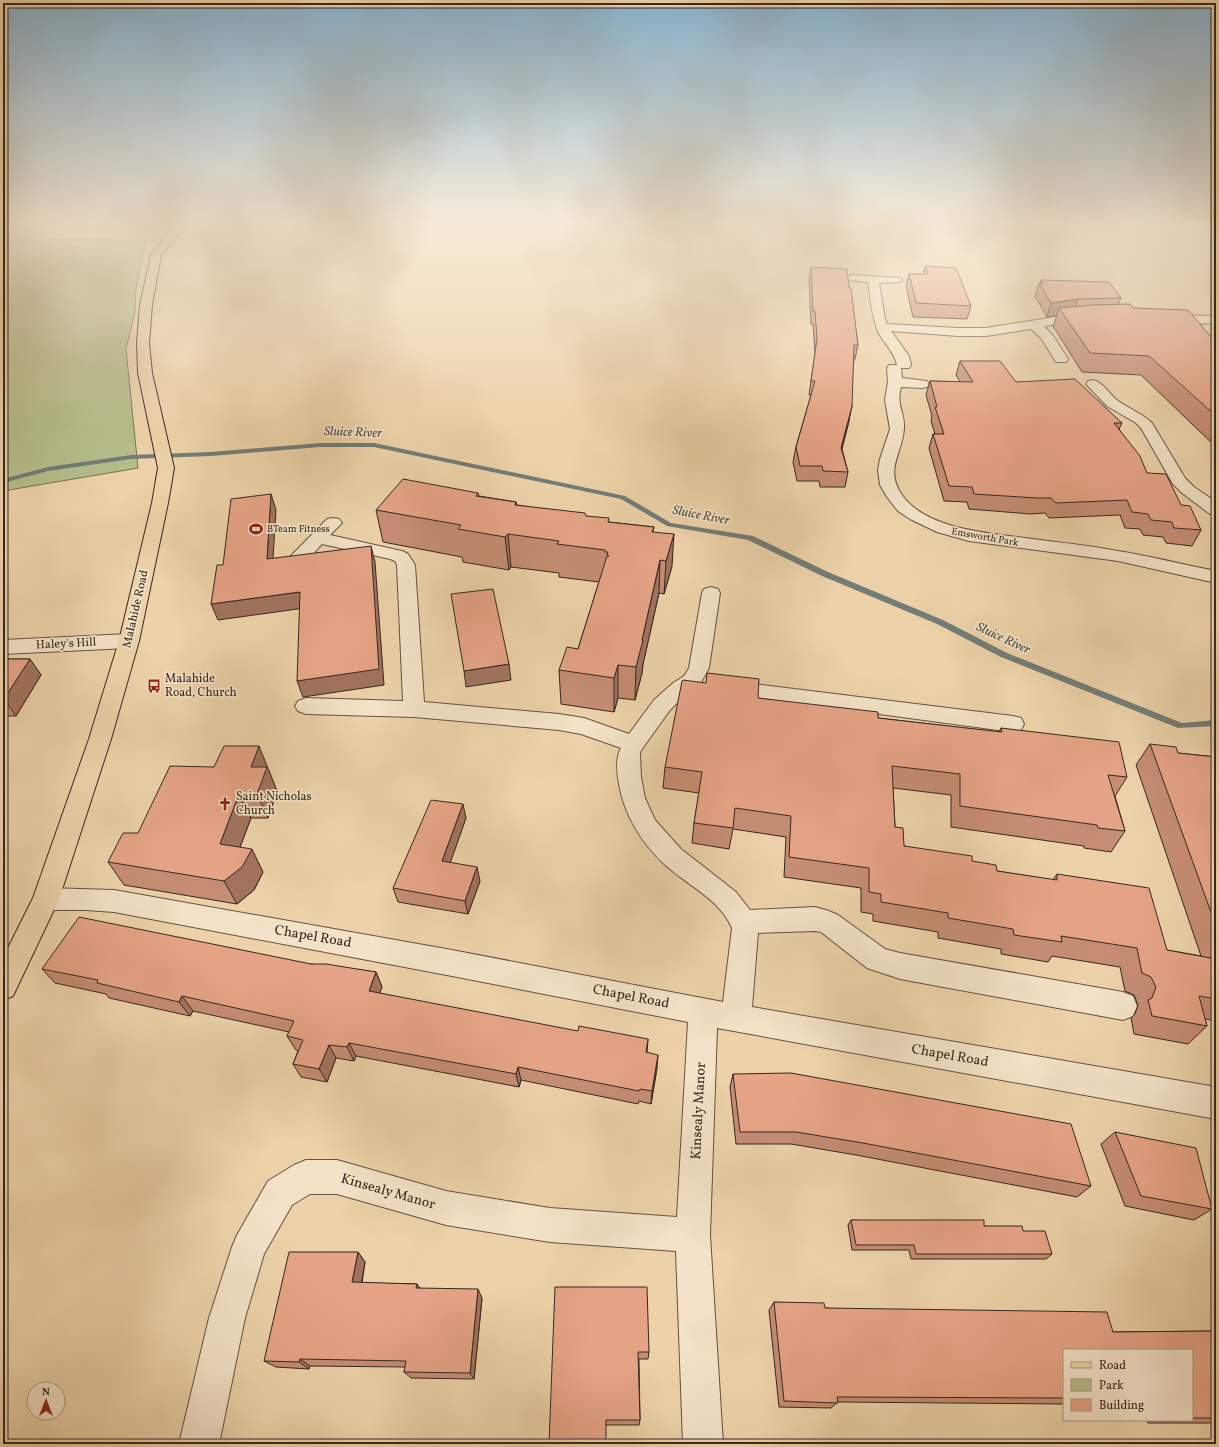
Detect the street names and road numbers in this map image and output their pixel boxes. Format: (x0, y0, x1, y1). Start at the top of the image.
street label: Emsworth Park (950, 524, 1020, 550)
street label: Malahide Road (119, 568, 153, 650)
street label: Haley's Hill (35, 634, 97, 654)
street label: Chapel Road (273, 921, 353, 953)
street label: Chapel Road (591, 980, 671, 1014)
street label: Chapel Road (910, 1040, 990, 1072)
street label: Kinsealy Manor (687, 1062, 711, 1160)
street label: Kinsealy Manor (339, 1169, 438, 1215)

